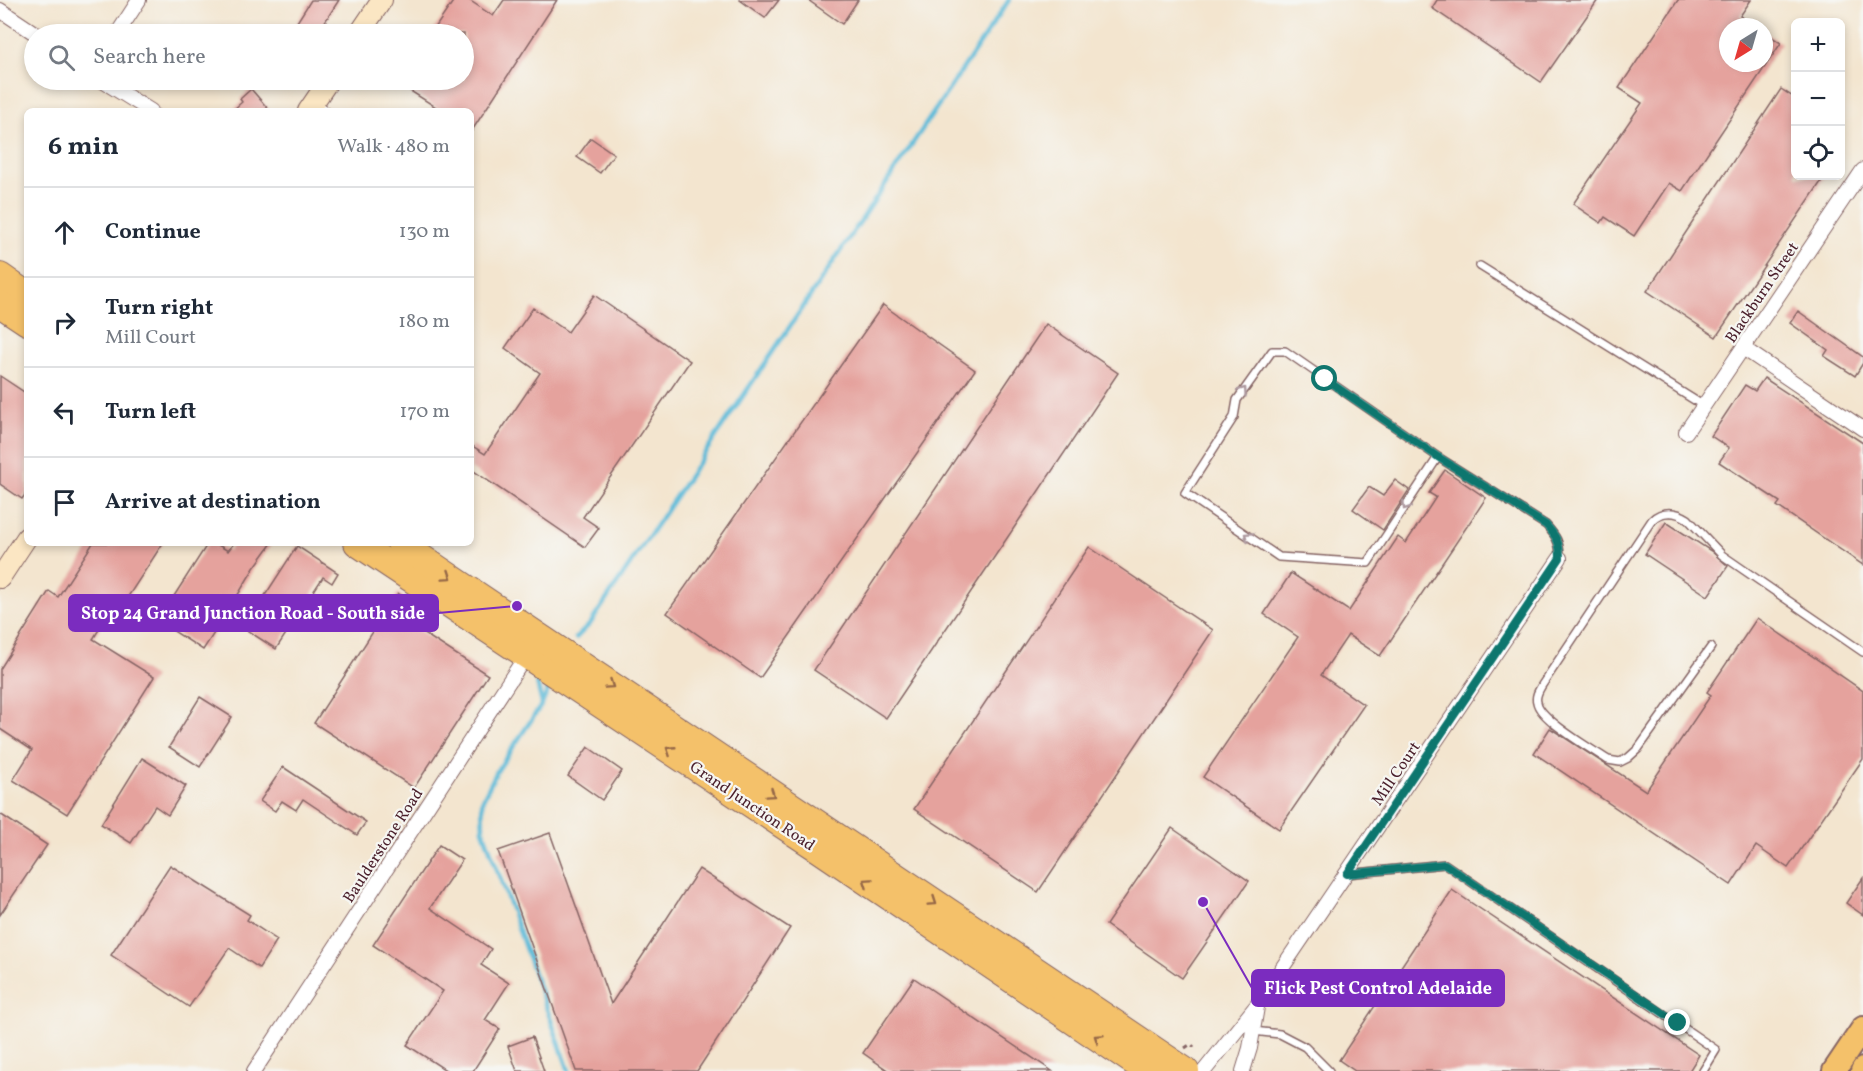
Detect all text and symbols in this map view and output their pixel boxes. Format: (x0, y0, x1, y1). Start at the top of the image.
north arrow (1719, 18, 1773, 72)
map controls (1791, 18, 1845, 180)
button: + (1791, 18, 1845, 72)
search box (24, 24, 474, 90)
icon: search (45, 41, 78, 74)
text: Search here (93, 42, 206, 73)
button: − (1791, 72, 1845, 126)
button: locate (1791, 126, 1845, 180)
text: 6 min (48, 129, 119, 165)
text: Walk · 480 m (337, 133, 450, 161)
icon: ahead (48, 216, 81, 249)
text: Continue (105, 217, 201, 248)
text: 130 m (399, 218, 450, 246)
street label: Blackburn Street (1721, 238, 1805, 348)
text: Turn right (105, 293, 213, 324)
icon: right (48, 306, 81, 339)
text: 180 m (398, 308, 450, 336)
text: Mill Court (105, 324, 196, 352)
route start (1311, 365, 1337, 391)
one-way arrow (1236, 387, 1247, 398)
icon: left (48, 396, 81, 429)
text: Turn left (105, 397, 196, 428)
text: 170 m (400, 398, 450, 426)
icon: arrive (48, 486, 81, 519)
text: Arrive at destination (105, 487, 321, 518)
one-way arrow (1401, 500, 1413, 510)
one-way arrow (1244, 532, 1255, 543)
one-way arrow (441, 569, 452, 580)
callout: Stop 24 Grand Junction Road - South side (69, 595, 438, 631)
text: Stop 24 Grand Junction Road - South side (81, 602, 425, 627)
one-way arrow (603, 678, 614, 689)
street label: Mill Court (1367, 737, 1426, 810)
one-way arrow (666, 746, 676, 758)
street label: Grand Junction Road (685, 756, 819, 857)
street label: Baulderstone Road (338, 785, 429, 908)
one-way arrow (765, 787, 776, 798)
one-way arrow (863, 878, 874, 889)
one-way arrow (927, 895, 938, 906)
callout: Flick Pest Control Adelaide (1252, 970, 1504, 1006)
text: Flick Pest Control Adelaide (1264, 977, 1492, 1002)
route end (1664, 1009, 1690, 1035)
one-way arrow (1094, 1034, 1105, 1045)

